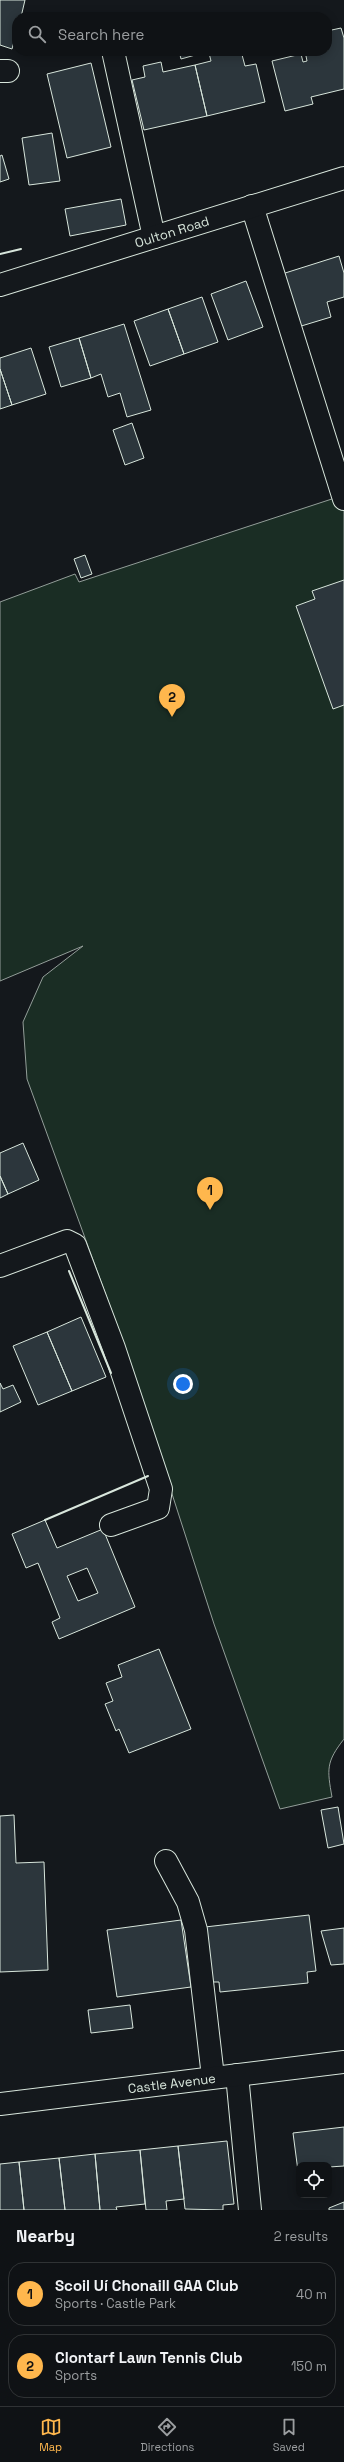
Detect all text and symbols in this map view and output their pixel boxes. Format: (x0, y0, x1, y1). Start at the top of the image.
search box (12, 12, 332, 56)
icon: search (26, 23, 48, 45)
text: Search here (58, 25, 144, 44)
street label: Oulton Road (133, 212, 211, 252)
pin: 2 (159, 684, 185, 717)
pin: 1 (197, 1177, 223, 1210)
your location (173, 1374, 193, 1394)
street label: Castle Avenue (127, 2070, 217, 2097)
map controls (296, 2162, 332, 2198)
button: locate (296, 2162, 332, 2198)
text: Nearby (16, 2225, 75, 2247)
text: 2 results (274, 2228, 328, 2245)
text: Scoil Uí Chonaill GAA Club (55, 2276, 239, 2295)
text: 1 (27, 2286, 33, 2303)
text: 40 m (296, 2286, 327, 2303)
text: Sports · Castle Park (55, 2295, 176, 2312)
text: Clontarf Lawn Tennis Club (55, 2348, 242, 2367)
text: 2 (26, 2358, 34, 2375)
text: 150 m (291, 2358, 327, 2375)
text: Sports (55, 2367, 97, 2384)
tab: Map (39, 2416, 62, 2454)
tab: Directions (140, 2416, 194, 2454)
tab: Saved (273, 2416, 305, 2454)

